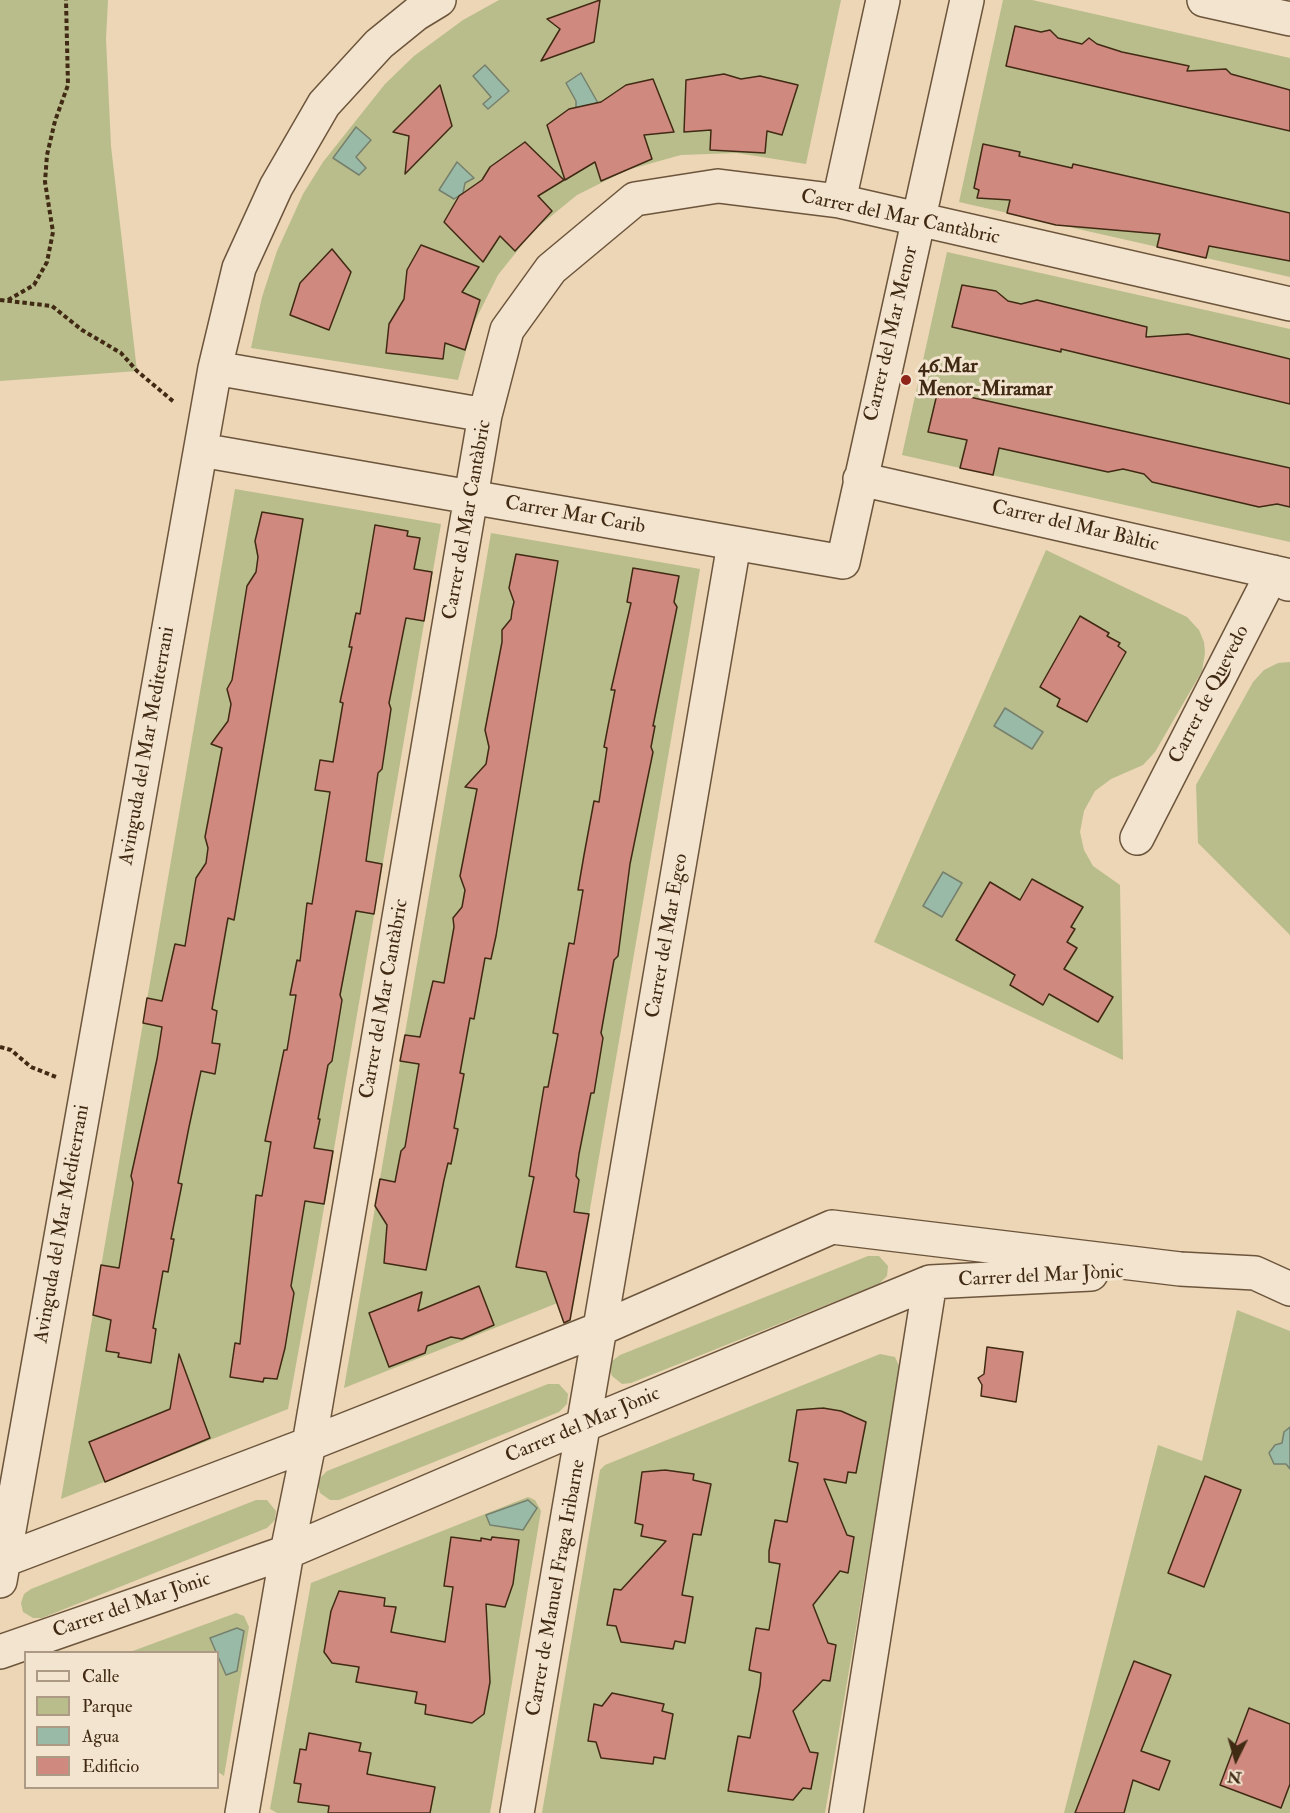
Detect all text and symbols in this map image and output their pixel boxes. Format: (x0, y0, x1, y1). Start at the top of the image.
street label: Carrer del Mar Cantàbric (798, 185, 1002, 251)
street label: Carrer del Mar Menor (860, 244, 924, 424)
place label: 46.Mar Menor-Miramar (918, 356, 1053, 403)
marker: 46.Mar Menor-Miramar (899, 373, 913, 387)
street label: Carrer del Mar Cantàbric (439, 418, 497, 622)
street label: Carrer Mar Carib (503, 492, 647, 540)
street label: Carrer del Mar Bàltic (989, 496, 1161, 558)
street label: Carrer de Quevedo (1165, 622, 1255, 768)
street label: Avinguda del Mar Mediterrani (115, 625, 181, 867)
street label: Carrer del Mar Egeo (642, 852, 694, 1020)
street label: Carrer del Mar Cantàbric (356, 897, 414, 1101)
street label: Avinguda del Mar Mediterrani (30, 1103, 96, 1345)
street label: Carrer del Mar Jònic (958, 1261, 1124, 1293)
street label: Carrer del Mar Jònic (502, 1383, 664, 1469)
street label: Carrer de Manuel Fraga Iribarne (523, 1458, 591, 1718)
street label: Carrer del Mar Jònic (50, 1568, 214, 1644)
legend (24, 1651, 219, 1789)
text: Calle (82, 1665, 119, 1688)
text: Parque (82, 1695, 132, 1718)
text: Agua (82, 1725, 119, 1748)
north arrow (1206, 1729, 1266, 1789)
text: Edificio (82, 1755, 139, 1778)
text: N (1226, 1766, 1242, 1788)

